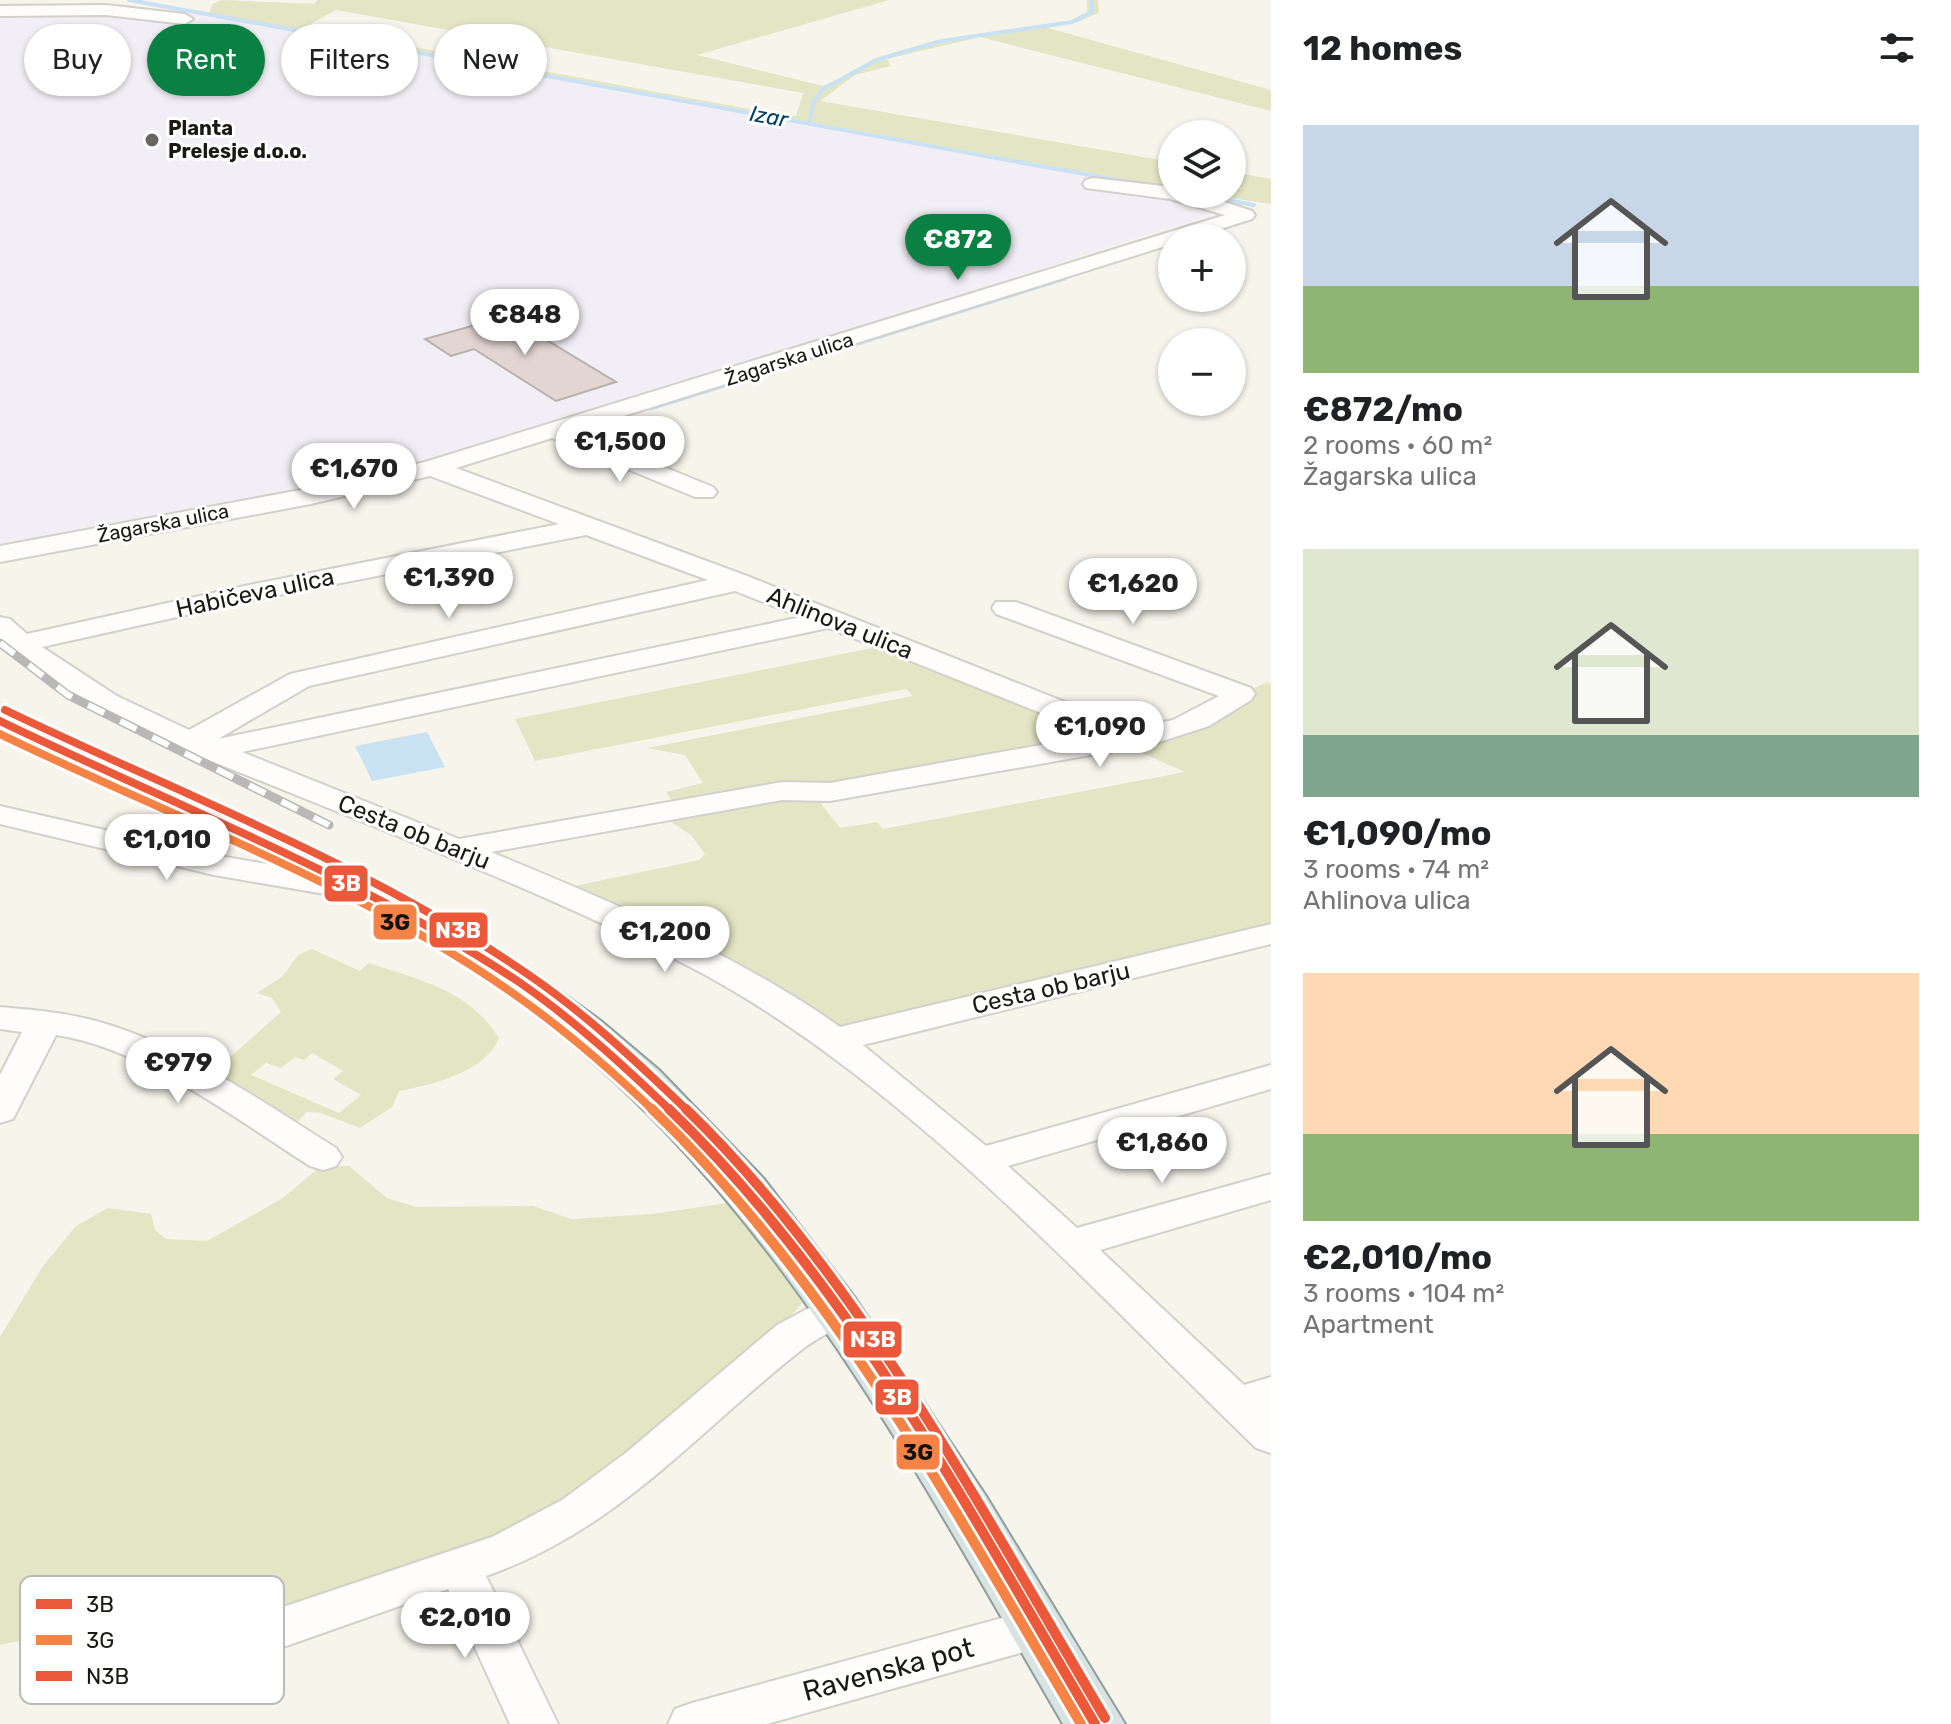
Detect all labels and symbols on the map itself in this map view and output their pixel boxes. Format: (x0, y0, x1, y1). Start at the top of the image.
water label: Izar (748, 100, 792, 133)
place label: Planta Prelesje d.o.o. (168, 116, 307, 163)
marker: Planta Prelesje d.o.o. (143, 131, 161, 149)
pin: €872 (911, 214, 1005, 282)
pin: €848 (478, 289, 572, 357)
street label: Žagarska ulica (722, 327, 856, 391)
pin: €1,500 (555, 416, 685, 484)
pin: €1,670 (289, 443, 419, 511)
street label: Žagarska ulica (95, 498, 231, 548)
pin: €1,390 (384, 552, 514, 620)
pin: €1,620 (1068, 558, 1198, 626)
street label: Habičeva ulica (173, 563, 337, 623)
street label: Ahlinova ulica (763, 581, 917, 665)
pin: €1,090 (1035, 701, 1165, 769)
street label: Cesta ob barju (334, 789, 494, 875)
pin: €1,010 (102, 814, 232, 882)
line badge: 3B (323, 864, 369, 903)
text: 3B (331, 870, 361, 897)
line badge: 3G (372, 903, 418, 941)
pin: €1,200 (600, 906, 730, 974)
text: 3G (380, 909, 410, 936)
line badge: N3B (428, 911, 489, 949)
text: N3B (435, 917, 481, 944)
street label: Cesta ob barju (969, 956, 1133, 1020)
pin: €979 (131, 1037, 225, 1105)
pin: €1,860 (1097, 1117, 1227, 1185)
line badge: N3B (842, 1320, 903, 1359)
text: N3B (850, 1326, 896, 1353)
line badge: 3B (874, 1378, 920, 1416)
text: 3B (882, 1384, 912, 1411)
line badge: 3G (895, 1433, 941, 1471)
text: 3G (903, 1439, 933, 1466)
legend (20, 1576, 284, 1704)
text: 3B (86, 1591, 114, 1618)
pin: €2,010 (400, 1592, 530, 1660)
text: 3G (86, 1627, 114, 1654)
street label: Ravenska pot (799, 1631, 977, 1708)
text: N3B (86, 1663, 129, 1690)

